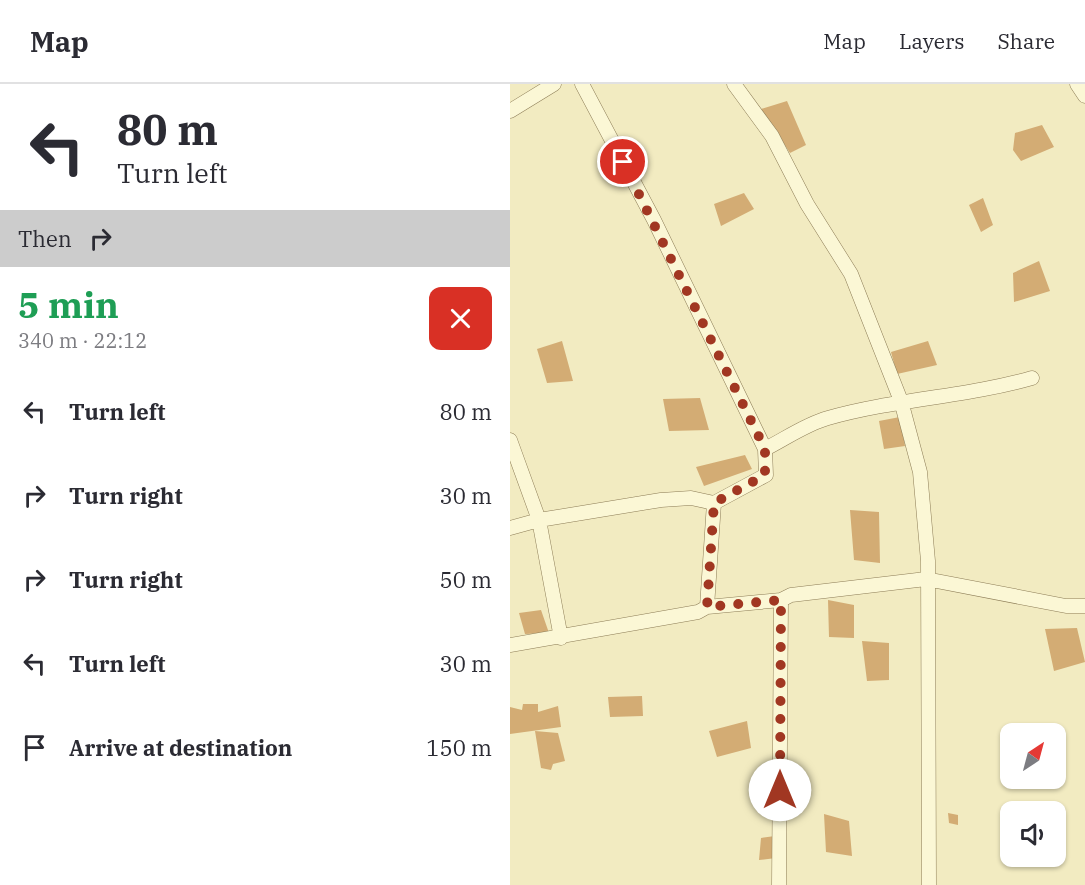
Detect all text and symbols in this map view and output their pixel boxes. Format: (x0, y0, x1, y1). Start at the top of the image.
text: Map (30, 23, 89, 60)
text: Map (823, 27, 866, 55)
text: Layers (899, 27, 965, 55)
text: Share (998, 27, 1055, 55)
text: 80 m (117, 102, 218, 157)
icon: left (18, 108, 96, 186)
pin (597, 136, 648, 187)
icon: arrive (606, 145, 639, 178)
text: Turn left (117, 155, 228, 190)
icon: right (84, 222, 117, 255)
text: Then (18, 224, 72, 253)
text: 5 min (18, 281, 119, 328)
button: close (429, 287, 492, 350)
text: 340 m · 22:12 (18, 327, 147, 354)
icon: left (18, 395, 51, 428)
text: Turn left (69, 397, 165, 426)
text: 80 m (440, 397, 492, 426)
icon: right (18, 479, 51, 512)
text: Turn right (69, 481, 183, 510)
text: 30 m (440, 481, 492, 510)
icon: right (18, 563, 51, 596)
text: Turn right (69, 565, 183, 594)
text: 50 m (440, 565, 492, 594)
icon: left (18, 647, 51, 680)
text: Turn left (69, 649, 165, 678)
text: 30 m (440, 649, 492, 678)
north arrow (1000, 723, 1066, 789)
map controls (1000, 723, 1066, 867)
icon: arrive (18, 731, 51, 764)
text: Arrive at destination (69, 733, 292, 762)
text: 150 m (426, 733, 492, 762)
position arrow (748, 758, 812, 822)
button: sound (1000, 801, 1066, 867)

